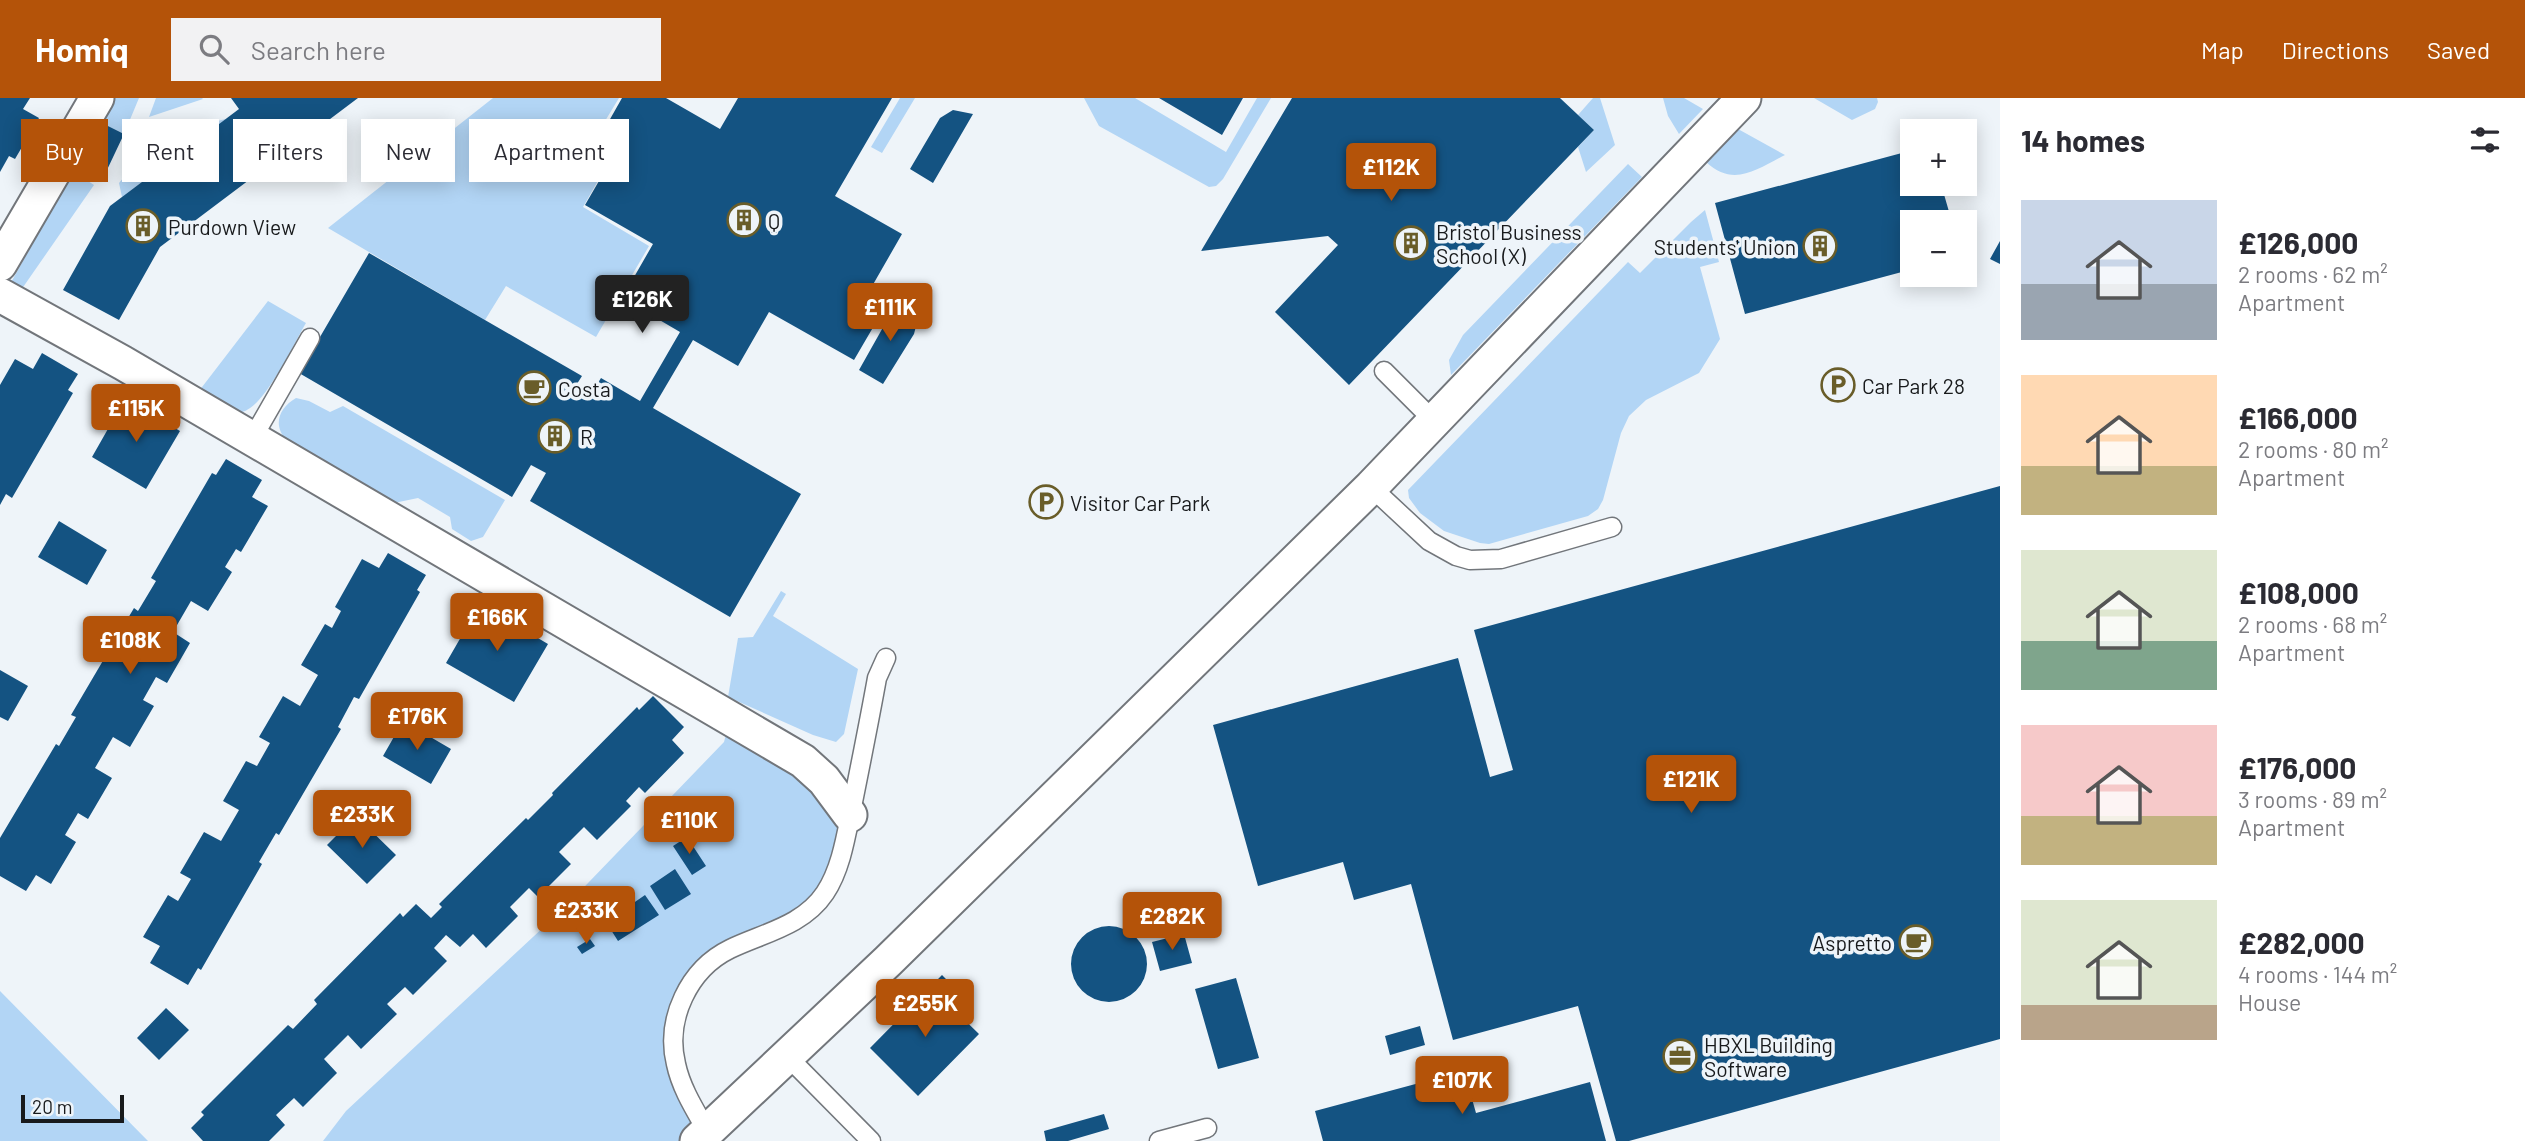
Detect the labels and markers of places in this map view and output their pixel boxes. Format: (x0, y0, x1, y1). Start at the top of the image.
pin: £112K (1342, 144, 1440, 203)
building icon: Q (725, 201, 763, 239)
building icon: Purdown View (124, 207, 162, 245)
place label: Q (768, 208, 780, 233)
place label: Purdown View (168, 214, 296, 239)
place label: Bristol Business School (X) (1436, 219, 1582, 268)
building icon: Bristol Business School (X) (1392, 224, 1430, 262)
building icon: Students' Union (1801, 227, 1839, 265)
place label: Students' Union (1654, 234, 1796, 259)
pin: £126K (593, 275, 691, 335)
pin: £111K (841, 284, 939, 343)
parking icon: Car Park 28 (1819, 366, 1857, 404)
cafe icon: Costa (515, 369, 553, 407)
place label: Car Park 28 (1862, 373, 1965, 398)
place label: Costa (558, 376, 611, 401)
pin: £115K (87, 384, 185, 444)
building icon: R (536, 417, 574, 455)
place label: R (580, 424, 593, 449)
parking icon: Visitor Car Park (1027, 483, 1065, 521)
place label: Visitor Car Park (1070, 490, 1210, 515)
pin: £166K (448, 594, 546, 653)
pin: £108K (81, 616, 179, 676)
pin: £176K (368, 692, 466, 752)
pin: £121K (1642, 756, 1740, 815)
pin: £233K (313, 790, 411, 850)
pin: £110K (640, 796, 738, 856)
pin: £233K (537, 886, 635, 946)
pin: £282K (1123, 892, 1221, 952)
cafe icon: Aspretto (1897, 923, 1935, 961)
place label: Aspretto (1813, 930, 1892, 955)
pin: £255K (876, 979, 974, 1039)
place label: HBXL Building Software (1704, 1032, 1833, 1081)
office icon: HBXL Building Software (1661, 1037, 1699, 1075)
pin: £107K (1413, 1056, 1511, 1116)

